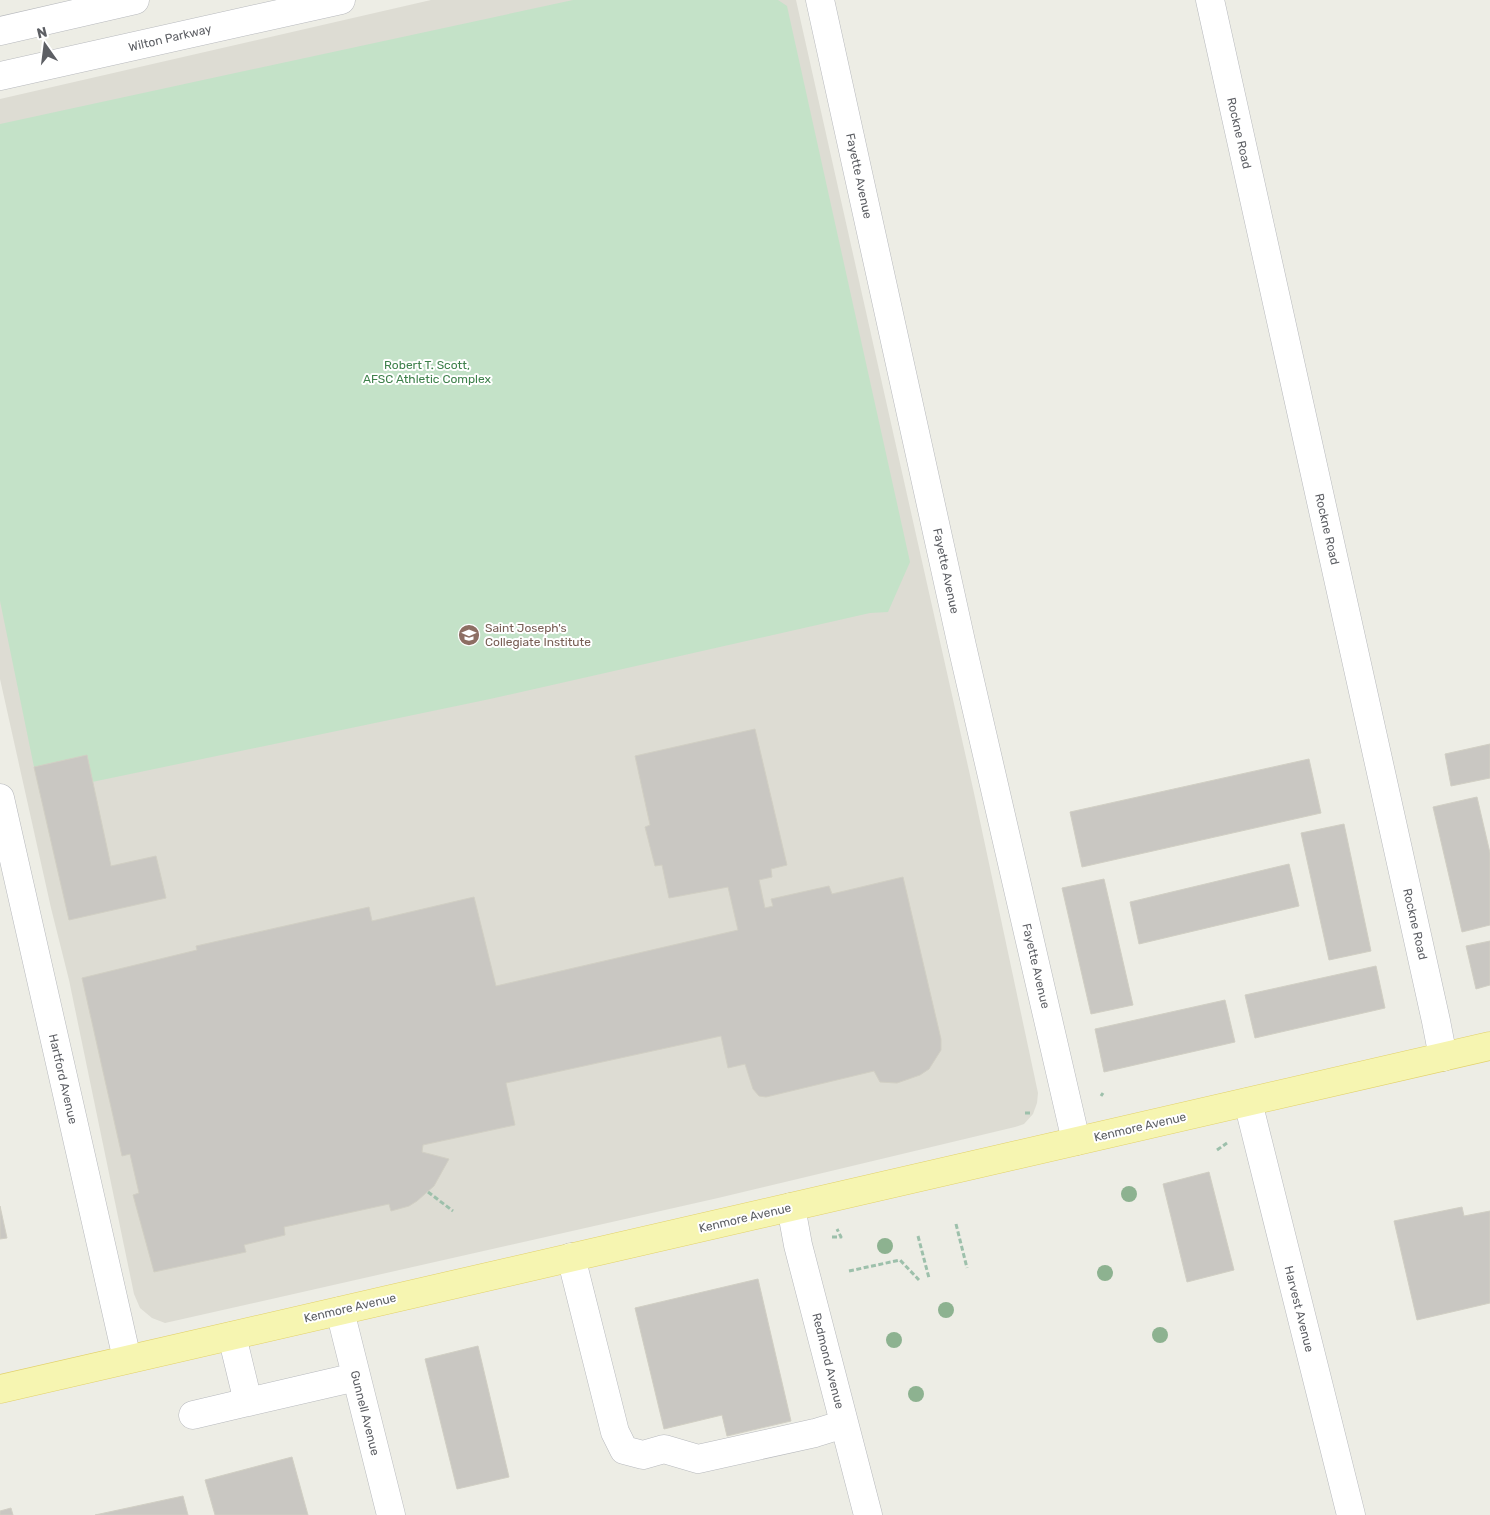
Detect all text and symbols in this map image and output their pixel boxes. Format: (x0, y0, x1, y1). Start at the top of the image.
north arrow (20, 20, 70, 70)
street label: Wilton Parkway (127, 22, 213, 54)
text: N (35, 23, 49, 42)
street label: Rockne Road (1224, 96, 1254, 170)
street label: Fayette Avenue (843, 132, 875, 220)
park label: Robert T. Scott, AFSC Athletic Complex (363, 358, 492, 386)
street label: Rockne Road (1312, 492, 1342, 566)
street label: Fayette Avenue (930, 527, 962, 615)
place label: Saint Joseph's Collegiate Institute (485, 621, 591, 649)
school or university icon: Saint Joseph's Collegiate Institute (457, 623, 481, 647)
street label: Rockne Road (1400, 887, 1430, 961)
street label: Fayette Avenue (1019, 922, 1053, 1010)
street label: Hartford Avenue (46, 1033, 80, 1126)
street label: Kenmore Avenue (1093, 1110, 1188, 1144)
street label: Kenmore Avenue (698, 1201, 793, 1235)
street label: Harvest Avenue (1282, 1264, 1317, 1354)
street label: Kenmore Avenue (303, 1291, 398, 1325)
street label: Redmond Avenue (809, 1312, 847, 1411)
street label: Gunnell Avenue (348, 1369, 382, 1457)

